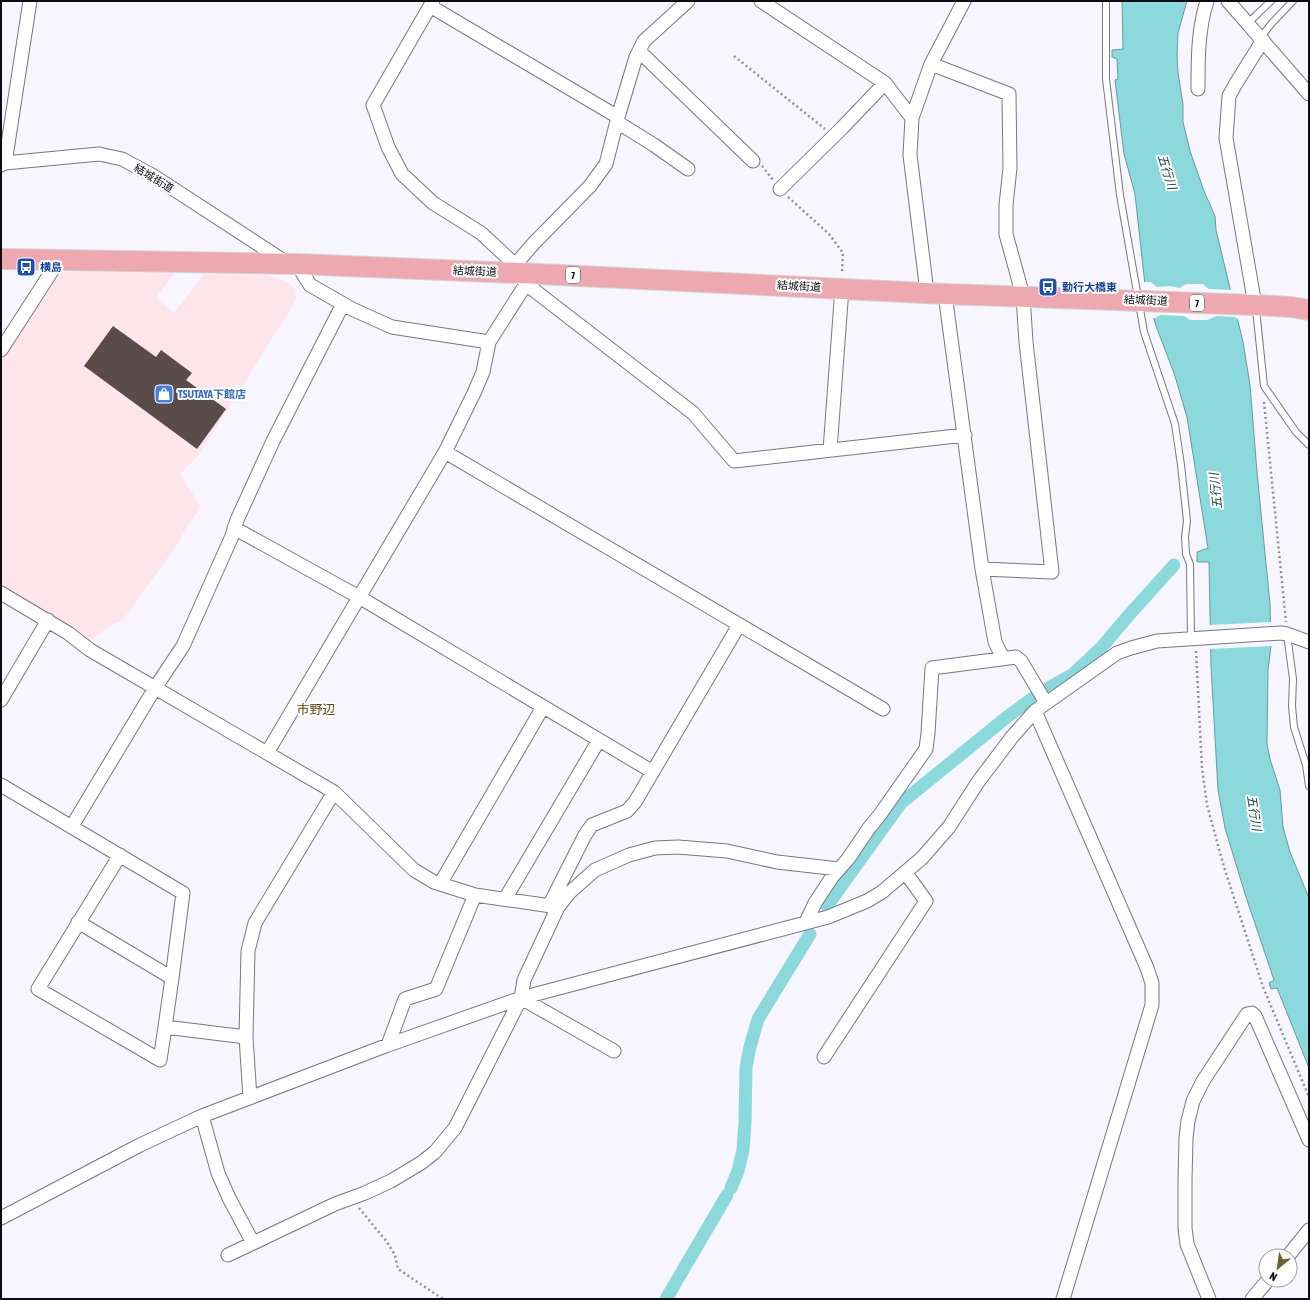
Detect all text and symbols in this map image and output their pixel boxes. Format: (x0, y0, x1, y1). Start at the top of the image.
water label: 五行川 (1155, 153, 1180, 193)
street label: 結城街道 (132, 162, 176, 194)
bus stop icon: 横島 (15, 256, 37, 278)
place label: 横島 (40, 261, 62, 273)
street label: 結城街道 (453, 264, 497, 278)
road number: 7 (566, 267, 580, 283)
bus stop icon: 勤行大橋東 (1037, 276, 1059, 298)
street label: 結城街道 (777, 279, 821, 293)
place label: 勤行大橋東 (1062, 281, 1117, 293)
street label: 結城街道 (1124, 293, 1168, 307)
road number: 7 (1190, 295, 1204, 311)
shop icon: TSUTAYA下館店 (153, 383, 175, 405)
place label: TSUTAYA下館店 (178, 388, 246, 400)
water label: 五行川 (1207, 470, 1225, 510)
district label: 市野辺 (296, 702, 336, 717)
water label: 五行川 (1244, 794, 1264, 834)
north arrow (1258, 1248, 1298, 1288)
text: N (1267, 1270, 1279, 1284)

